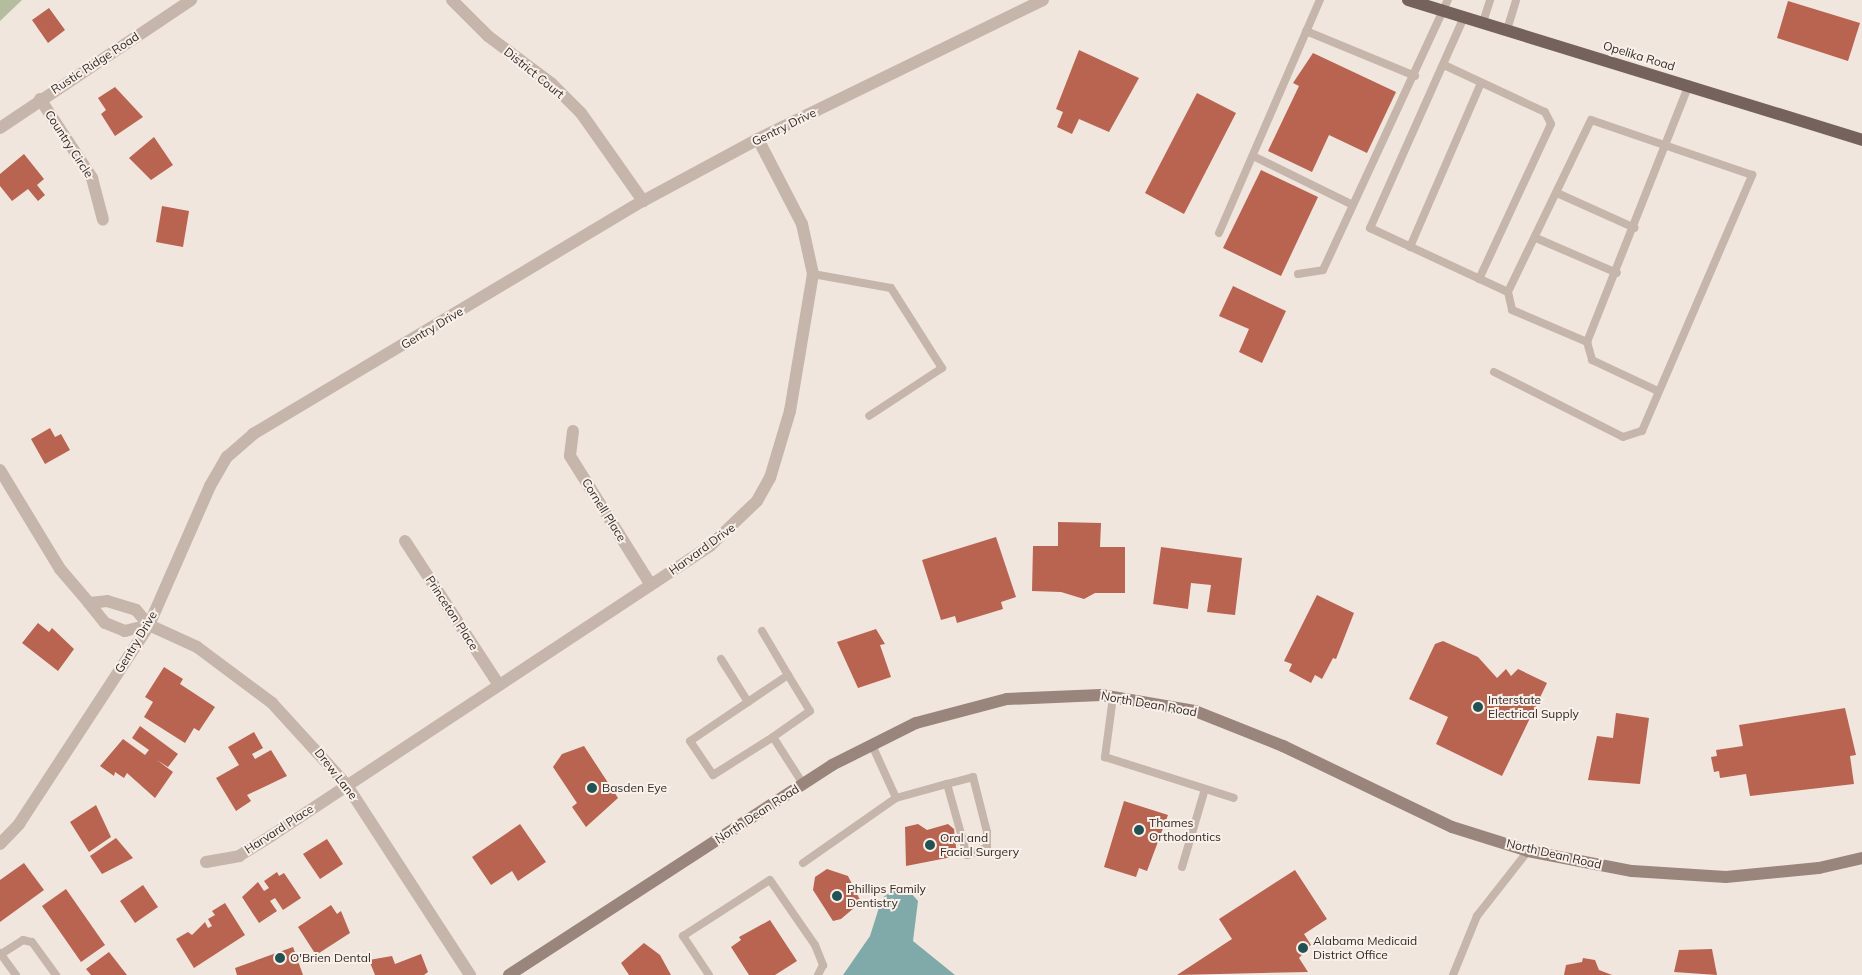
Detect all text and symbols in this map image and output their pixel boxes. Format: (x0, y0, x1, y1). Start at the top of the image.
street label: Rustic Ridge Road (48, 29, 142, 97)
street label: Opelika Road (1601, 38, 1677, 74)
street label: District Court (501, 44, 567, 102)
street label: Gentry Drive (750, 105, 818, 149)
street label: Country Circle (42, 108, 96, 180)
street label: Gentry Drive (398, 304, 466, 352)
street label: Cornell Place (579, 476, 629, 544)
street label: Harvard Drive (666, 520, 738, 578)
street label: Princeton Place (423, 573, 481, 653)
street label: Gentry Drive (112, 608, 160, 676)
street label: North Dean Road (1100, 688, 1198, 720)
place label: Interstate Electrical Supply (1488, 693, 1579, 721)
marker: Interstate Electrical Supply (1472, 701, 1484, 713)
street label: Drew Lane (312, 746, 360, 802)
place label: Basden Eye (602, 781, 667, 795)
marker: Basden Eye (586, 782, 598, 794)
street label: North Dean Road (712, 782, 802, 846)
street label: Harvard Place (242, 801, 316, 857)
place label: Thames Orthodontics (1149, 816, 1221, 844)
marker: Thames Orthodontics (1133, 824, 1145, 836)
place label: Oral and Facial Surgery (940, 831, 1019, 859)
street label: North Dean Road (1505, 836, 1603, 872)
marker: Oral and Facial Surgery (924, 839, 936, 851)
place label: Phillips Family Dentistry (847, 882, 926, 910)
marker: Phillips Family Dentistry (831, 890, 843, 902)
place label: Alabama Medicaid District Office (1313, 934, 1417, 962)
marker: Alabama Medicaid District Office (1297, 942, 1309, 954)
place label: O'Brien Dental (290, 951, 371, 965)
marker: O'Brien Dental (274, 952, 286, 964)

